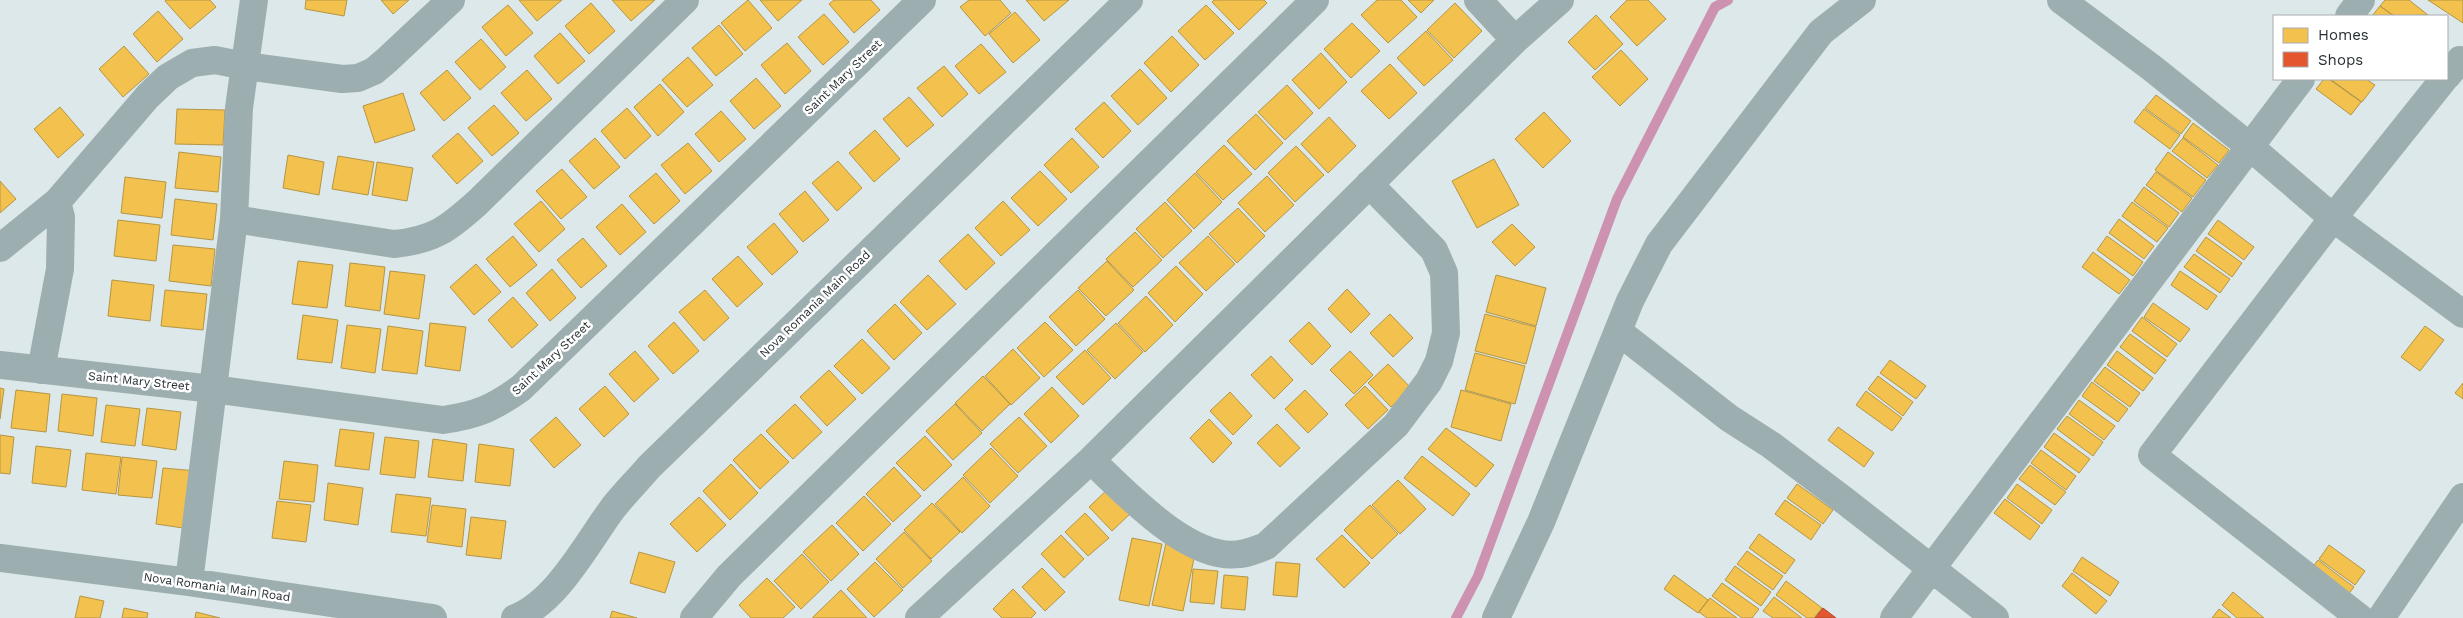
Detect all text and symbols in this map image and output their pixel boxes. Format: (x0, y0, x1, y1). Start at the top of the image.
legend (2273, 15, 2448, 80)
text: Homes (2318, 26, 2369, 44)
street label: Saint Mary Street (801, 37, 885, 117)
text: Shops (2318, 51, 2363, 69)
street label: Nova Romania Main Road (757, 248, 873, 360)
street label: Saint Mary Street (509, 318, 593, 398)
street label: Saint Mary Street (88, 369, 190, 393)
street label: Nova Romania Main Road (143, 570, 291, 604)

